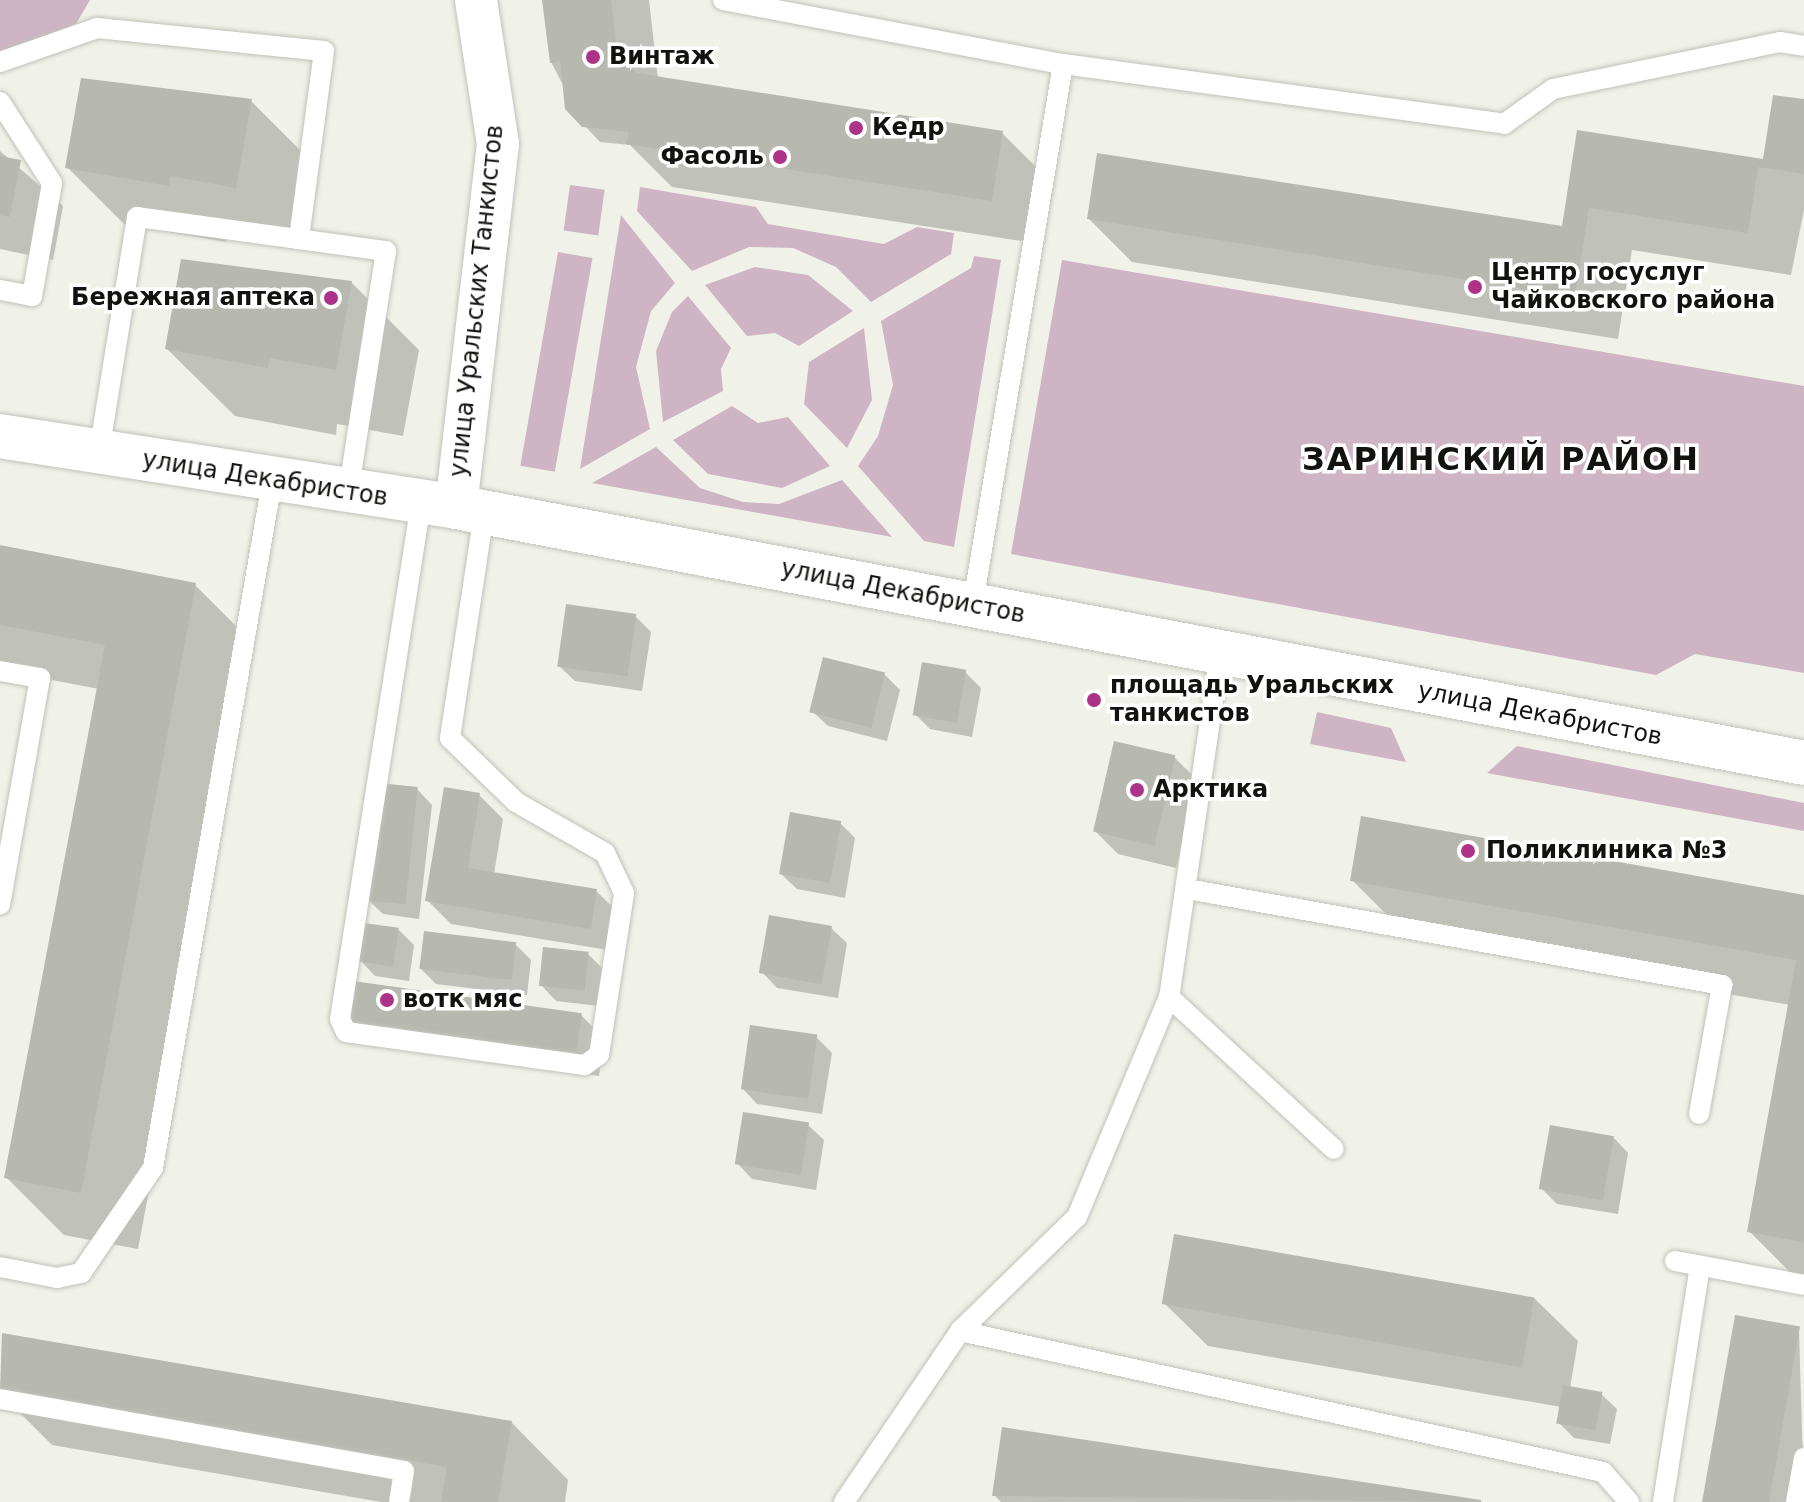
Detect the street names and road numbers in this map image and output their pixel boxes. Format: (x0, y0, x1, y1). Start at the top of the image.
street label: улица Уральских Танкистов (444, 123, 510, 479)
street label: улица Декабристов (140, 445, 390, 513)
street label: улица Декабристов (778, 554, 1028, 630)
street label: улица Декабристов (1415, 676, 1665, 752)

